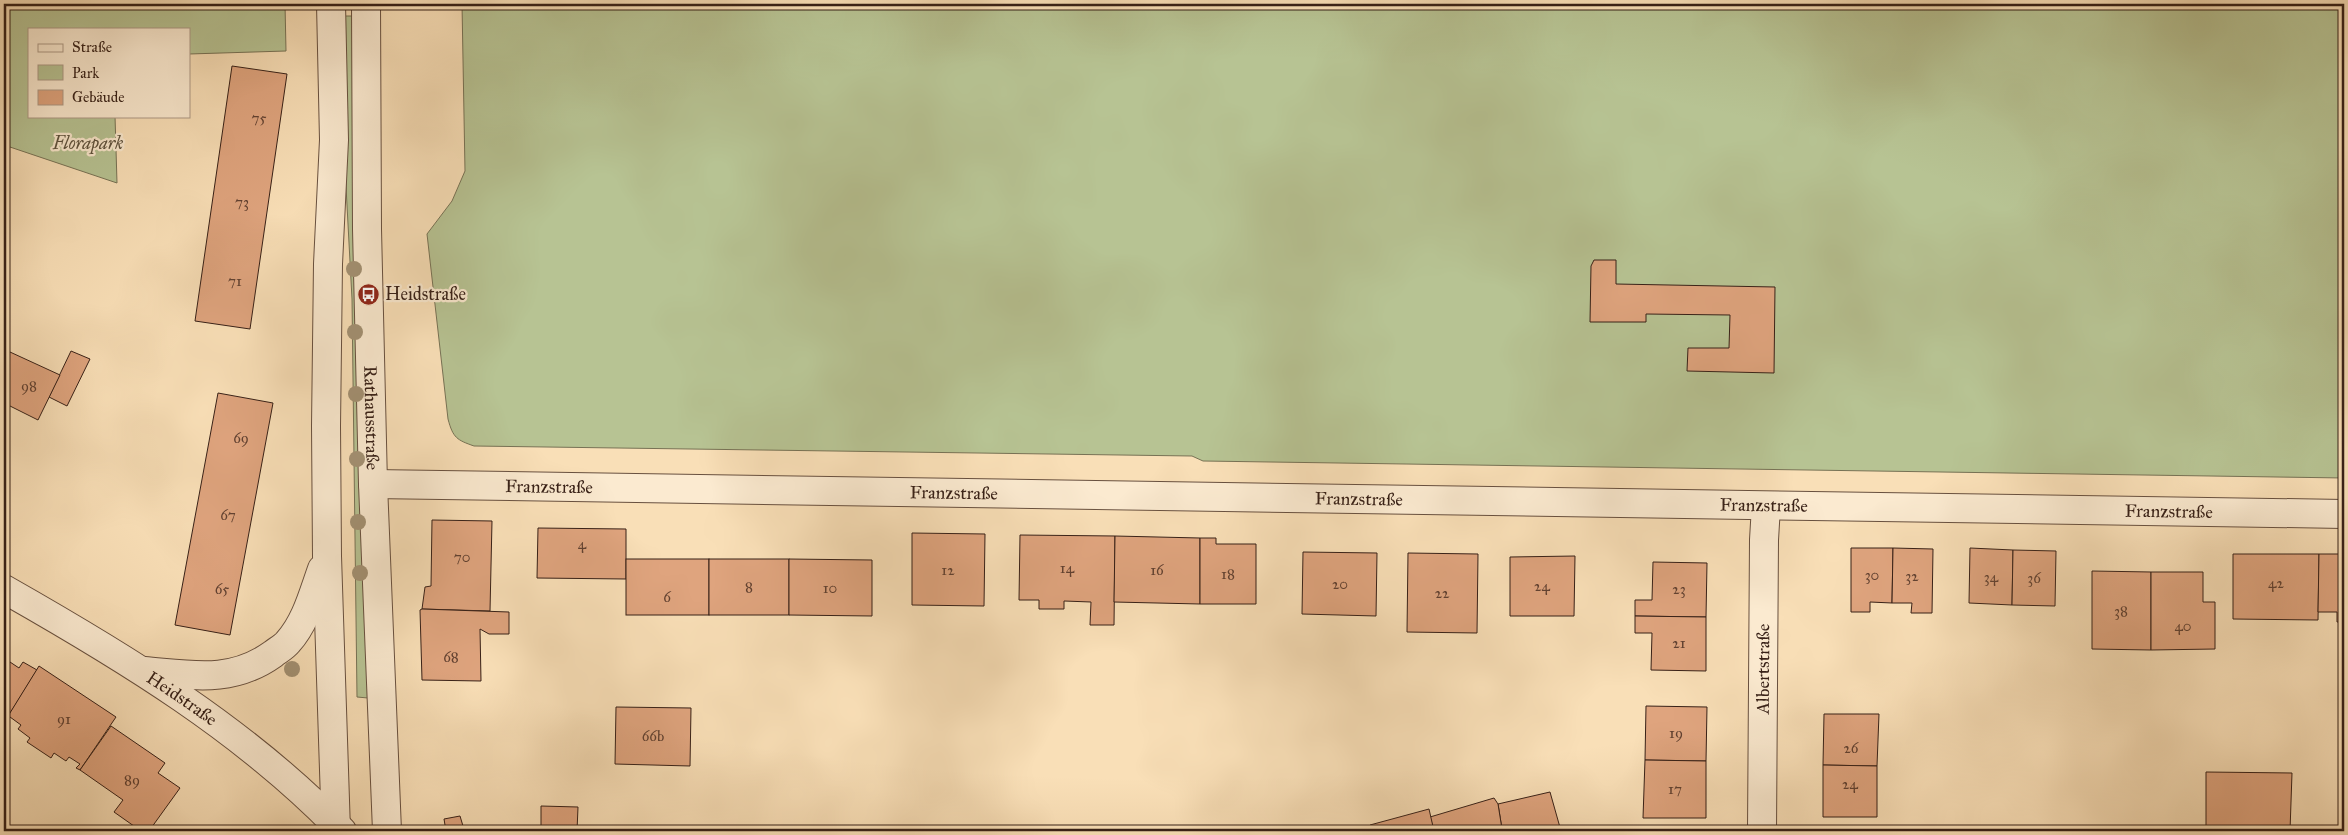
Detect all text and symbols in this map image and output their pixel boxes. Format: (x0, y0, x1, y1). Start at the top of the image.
legend (28, 28, 190, 118)
text: Straße (72, 38, 112, 56)
text: Park (72, 64, 99, 82)
text: Gebäude (72, 88, 125, 106)
house number: 75 (252, 109, 267, 127)
park label: Florapark (52, 132, 123, 155)
house number: 73 (235, 193, 249, 211)
house number: 71 (228, 272, 242, 290)
bus stop icon: Heidstraße (357, 282, 381, 306)
place label: Heidstraße (385, 283, 466, 305)
street label: Rathausstraße (359, 365, 384, 470)
house number: 98 (21, 377, 37, 395)
house number: 69 (233, 429, 249, 447)
street label: Franzstraße (505, 475, 593, 498)
street label: Franzstraße (910, 481, 998, 505)
street label: Franzstraße (1315, 487, 1403, 511)
street label: Franzstraße (1720, 494, 1808, 517)
street label: Franzstraße (2125, 500, 2213, 523)
house number: 67 (220, 506, 236, 524)
house number: 4 (578, 535, 587, 553)
house number: 70 (454, 548, 470, 566)
house number: 14 (1060, 559, 1075, 577)
house number: 12 (941, 561, 955, 579)
house number: 16 (1150, 561, 1165, 579)
house number: 18 (1221, 565, 1235, 583)
house number: 30 (1865, 566, 1879, 584)
house number: 32 (1905, 567, 1919, 585)
house number: 34 (1984, 568, 1999, 586)
house number: 36 (2027, 569, 2042, 587)
house number: 42 (2268, 574, 2284, 592)
house number: 20 (1332, 575, 1348, 593)
house number: 24 (1534, 577, 1551, 595)
house number: 8 (745, 578, 753, 596)
house number: 10 (823, 579, 837, 597)
house number: 65 (215, 580, 229, 598)
house number: 23 (1672, 580, 1686, 598)
house number: 22 (1435, 584, 1450, 602)
house number: 6 (663, 588, 672, 606)
house number: 38 (2114, 602, 2128, 620)
house number: 40 (2174, 617, 2192, 635)
street label: Albertstraße (1752, 624, 1774, 715)
house number: 21 (1672, 634, 1686, 652)
house number: 68 (443, 648, 459, 666)
street label: Heidstraße (142, 666, 222, 730)
house number: 91 (57, 710, 71, 728)
house number: 19 (1669, 724, 1683, 742)
house number: 66b (642, 727, 664, 745)
house number: 26 (1843, 739, 1860, 757)
house number: 89 (124, 771, 140, 789)
house number: 24 (1842, 775, 1859, 793)
house number: 17 (1668, 780, 1682, 798)

